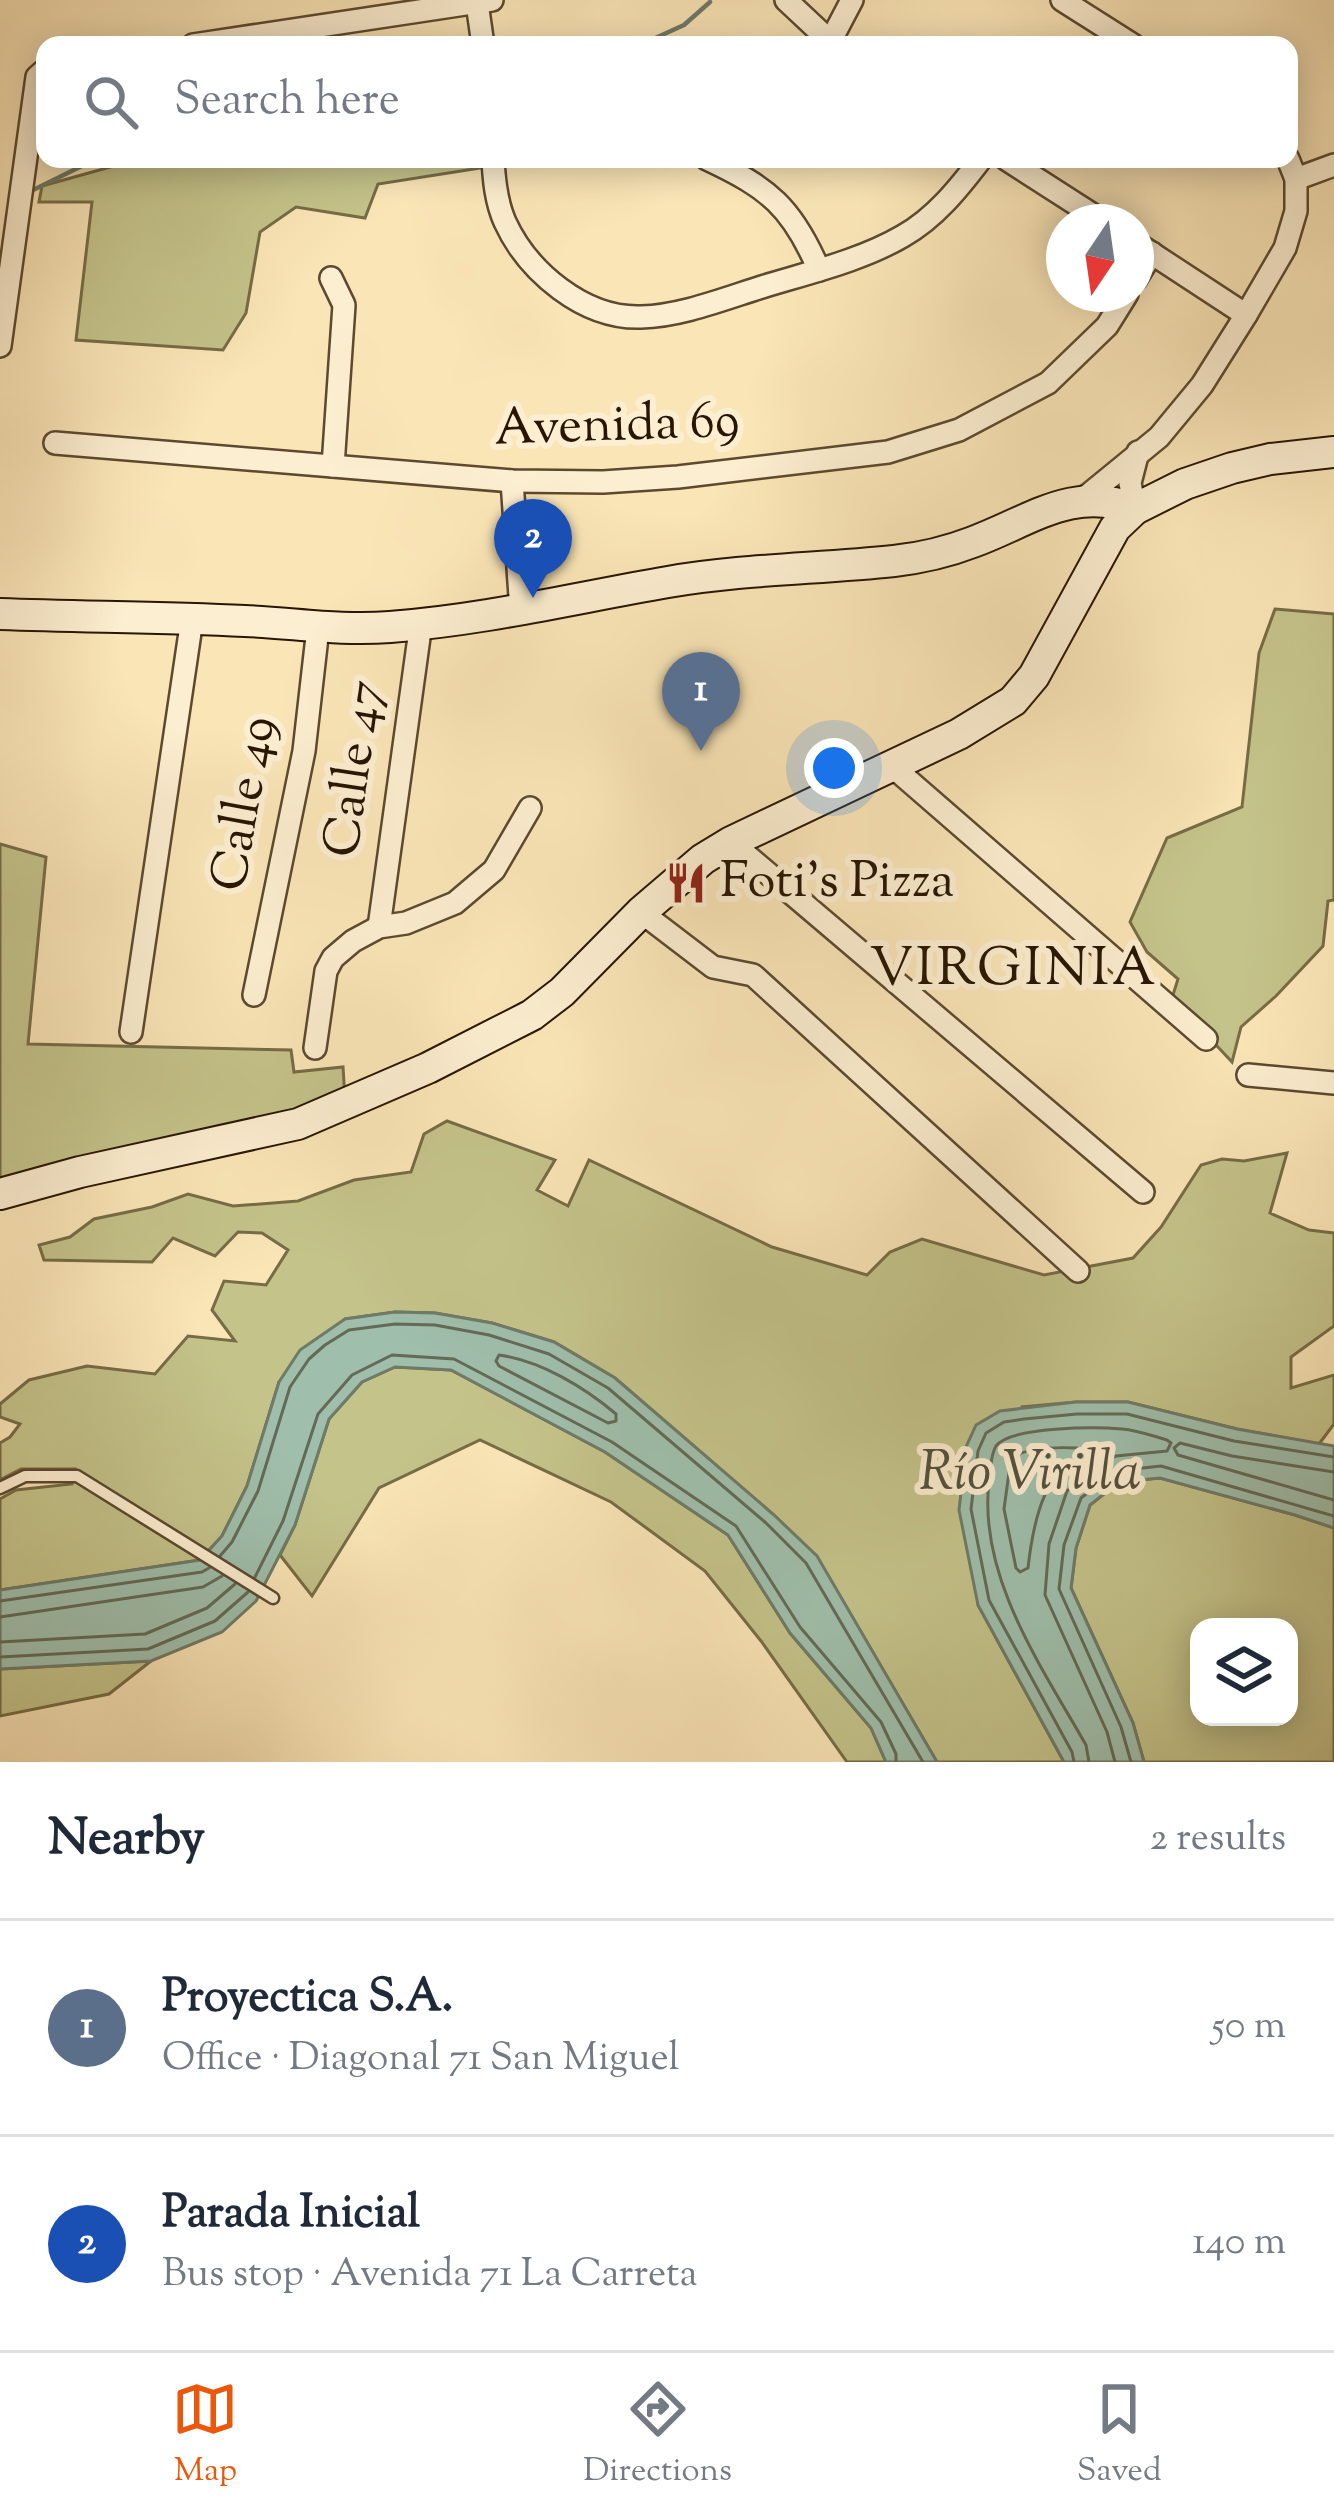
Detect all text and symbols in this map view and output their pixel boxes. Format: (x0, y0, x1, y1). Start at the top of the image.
search box (36, 36, 1298, 168)
icon: search (78, 69, 144, 135)
text: Search here (174, 70, 400, 135)
north arrow (1046, 204, 1154, 312)
street label: Avenida 69 (493, 386, 741, 468)
pin: 2 (494, 499, 572, 598)
pin: 1 (662, 652, 740, 751)
street label: Calle 47 (307, 676, 405, 862)
street label: Calle 49 (195, 711, 297, 897)
your location (804, 738, 864, 798)
place label: Foti's Pizza (720, 847, 954, 920)
restaurant icon: Foti's Pizza (663, 860, 709, 906)
district label: VIRGINIA (869, 932, 1159, 1010)
water label: Río Virilla (919, 1436, 1141, 1514)
map controls (1190, 1618, 1298, 1726)
button: layers (1190, 1618, 1298, 1726)
text: Nearby (48, 1804, 205, 1877)
text: 2 results (1150, 1812, 1286, 1868)
text: Proyectica S.A. (162, 1967, 453, 2032)
text: 1 (80, 2000, 94, 2056)
text: 50 m (1211, 2000, 1286, 2056)
text: Office · Diagonal 71 San Miguel (162, 2032, 679, 2088)
text: Parada Inicial (162, 2183, 420, 2248)
text: 2 (78, 2216, 96, 2272)
text: 140 m (1192, 2216, 1286, 2272)
text: Bus stop · Avenida 71 La Carreta (162, 2248, 697, 2304)
tab: Map (172, 2376, 238, 2496)
tab: Directions (583, 2376, 732, 2496)
tab: Saved (1077, 2376, 1162, 2496)

